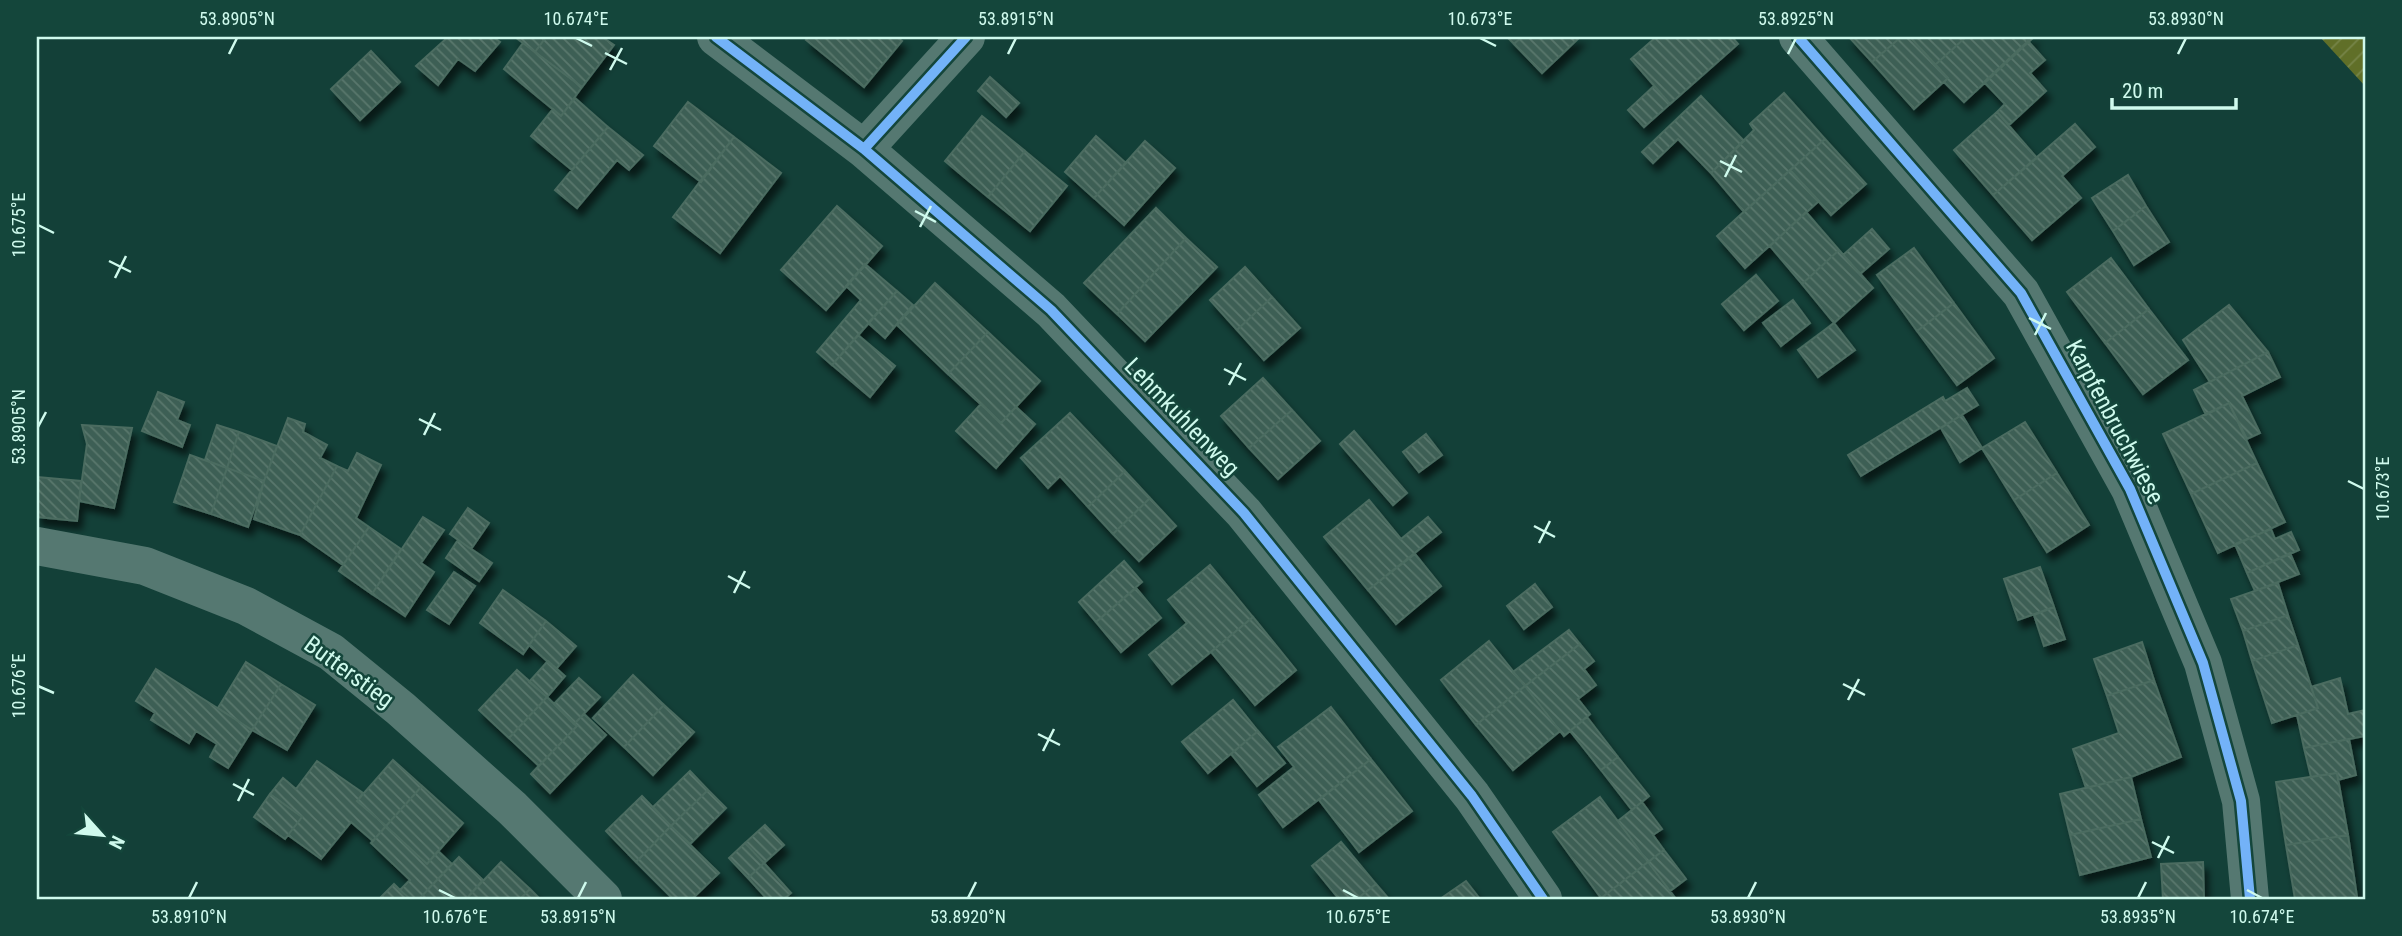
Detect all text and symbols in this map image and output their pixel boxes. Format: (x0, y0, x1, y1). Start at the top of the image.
text: 53.8905°N (199, 8, 275, 29)
text: 10.674°E (544, 8, 608, 29)
text: 53.8915°N (978, 8, 1054, 29)
text: 10.673°E (1448, 8, 1512, 29)
text: 53.8925°N (1758, 8, 1834, 29)
text: 53.8930°N (2148, 8, 2224, 29)
scale bar (2112, 66, 2236, 110)
text: 20 m (2122, 79, 2163, 103)
text: 10.675°E (8, 193, 29, 257)
street label: Karpfenbruchwiese (2060, 335, 2170, 509)
street label: Lehmkuhlenweg (1119, 352, 1245, 482)
text: 53.8905°N (8, 389, 29, 465)
text: 10.673°E (2372, 457, 2393, 521)
street label: Butterstieg (299, 630, 399, 714)
text: 10.676°E (8, 654, 29, 718)
north arrow (66, 800, 136, 870)
text: N (104, 832, 130, 853)
text: 53.8910°N (151, 906, 227, 927)
text: 10.676°E (423, 906, 487, 927)
text: 53.8915°N (540, 906, 616, 927)
text: 53.8920°N (930, 906, 1006, 927)
text: 10.675°E (1326, 906, 1390, 927)
text: 53.8930°N (1710, 906, 1786, 927)
text: 53.8935°N (2100, 906, 2176, 927)
text: 10.674°E (2230, 906, 2294, 927)

